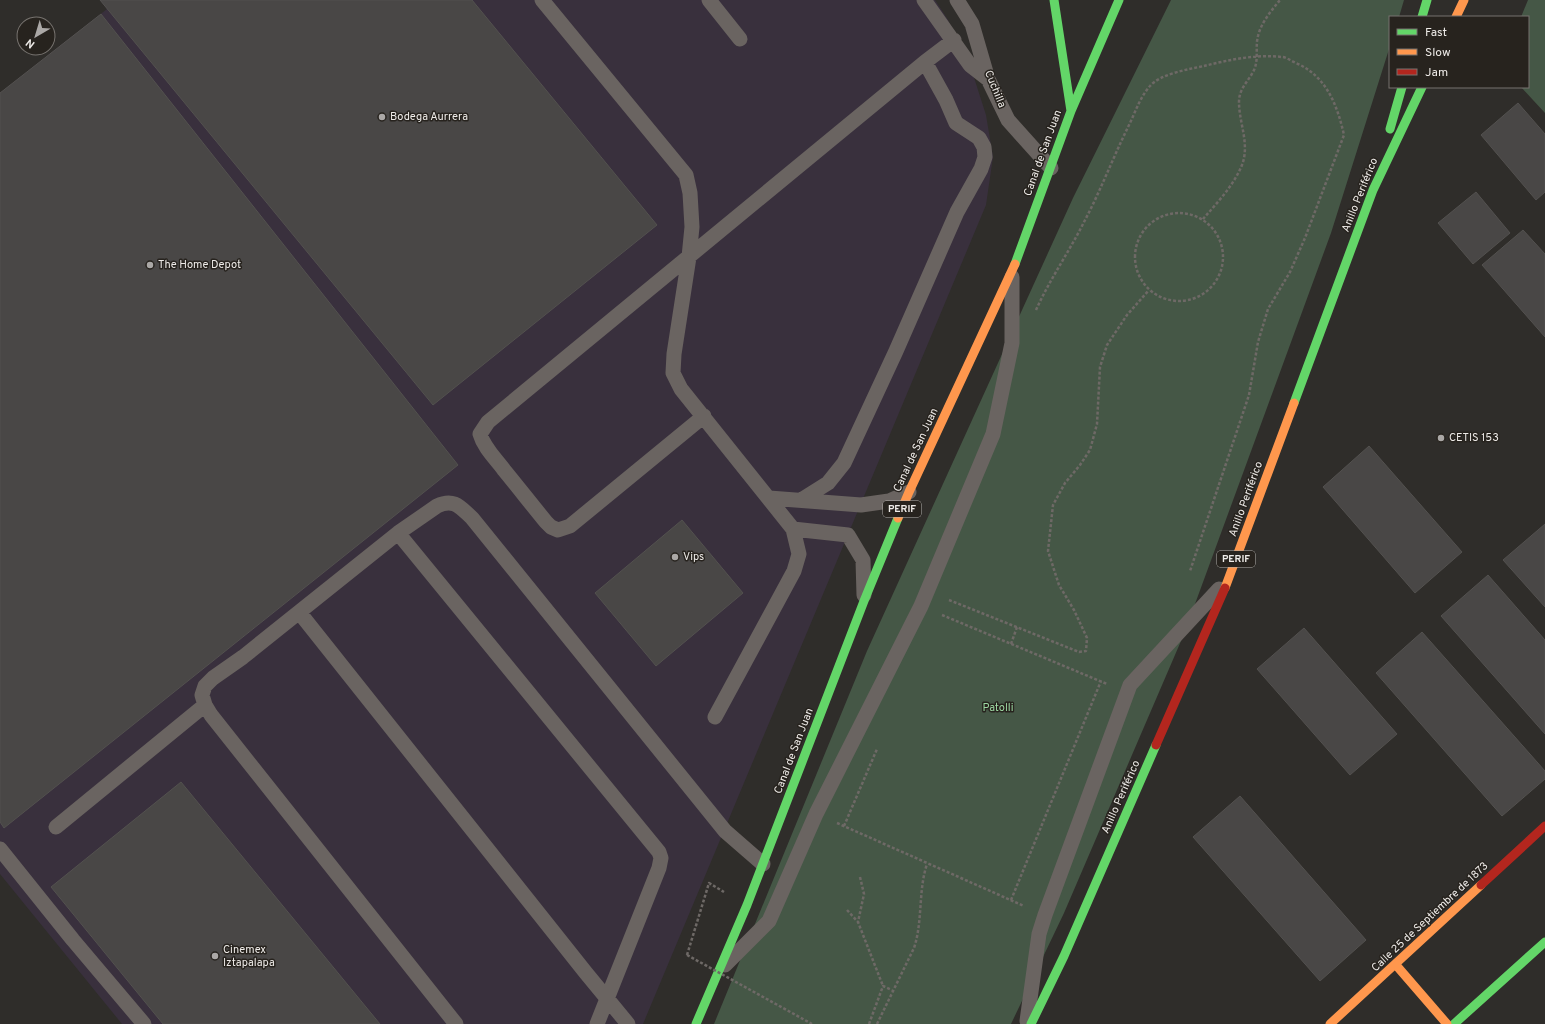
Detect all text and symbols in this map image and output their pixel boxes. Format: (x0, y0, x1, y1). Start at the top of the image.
north arrow (16, 16, 56, 56)
legend (1389, 16, 1529, 88)
text: Fast (1425, 25, 1447, 41)
text: N (23, 35, 38, 51)
text: Slow (1425, 45, 1451, 61)
text: Jam (1425, 65, 1448, 81)
street label: Cuchilla (981, 68, 1009, 110)
street label: Canal de San Juan (1021, 108, 1065, 198)
place label: Bodega Aurrera (390, 110, 468, 124)
marker: Bodega Aurrera (377, 112, 387, 122)
street label: Anillo Periférico (1339, 156, 1381, 234)
place label: The Home Depot (158, 258, 241, 272)
marker: The Home Depot (145, 260, 155, 270)
street label: Canal de San Juan (890, 406, 942, 494)
place label: CETIS 153 (1449, 431, 1499, 445)
marker: CETIS 153 (1436, 433, 1446, 443)
street label: Anillo Periférico (1226, 459, 1266, 539)
road number: PERIF (883, 501, 921, 517)
place label: Vips (683, 550, 704, 564)
road number: PERIF (1217, 551, 1255, 567)
marker: Vips (670, 552, 680, 562)
park label: Patolli (982, 701, 1014, 715)
street label: Canal de San Juan (771, 706, 817, 796)
street label: Anillo Periférico (1099, 758, 1143, 836)
street label: Calle 25 de Septiembre de 1873 (1369, 859, 1491, 975)
place label: Cinemex Iztapalapa (223, 943, 275, 970)
marker: Cinemex Iztapalapa (210, 951, 220, 961)

